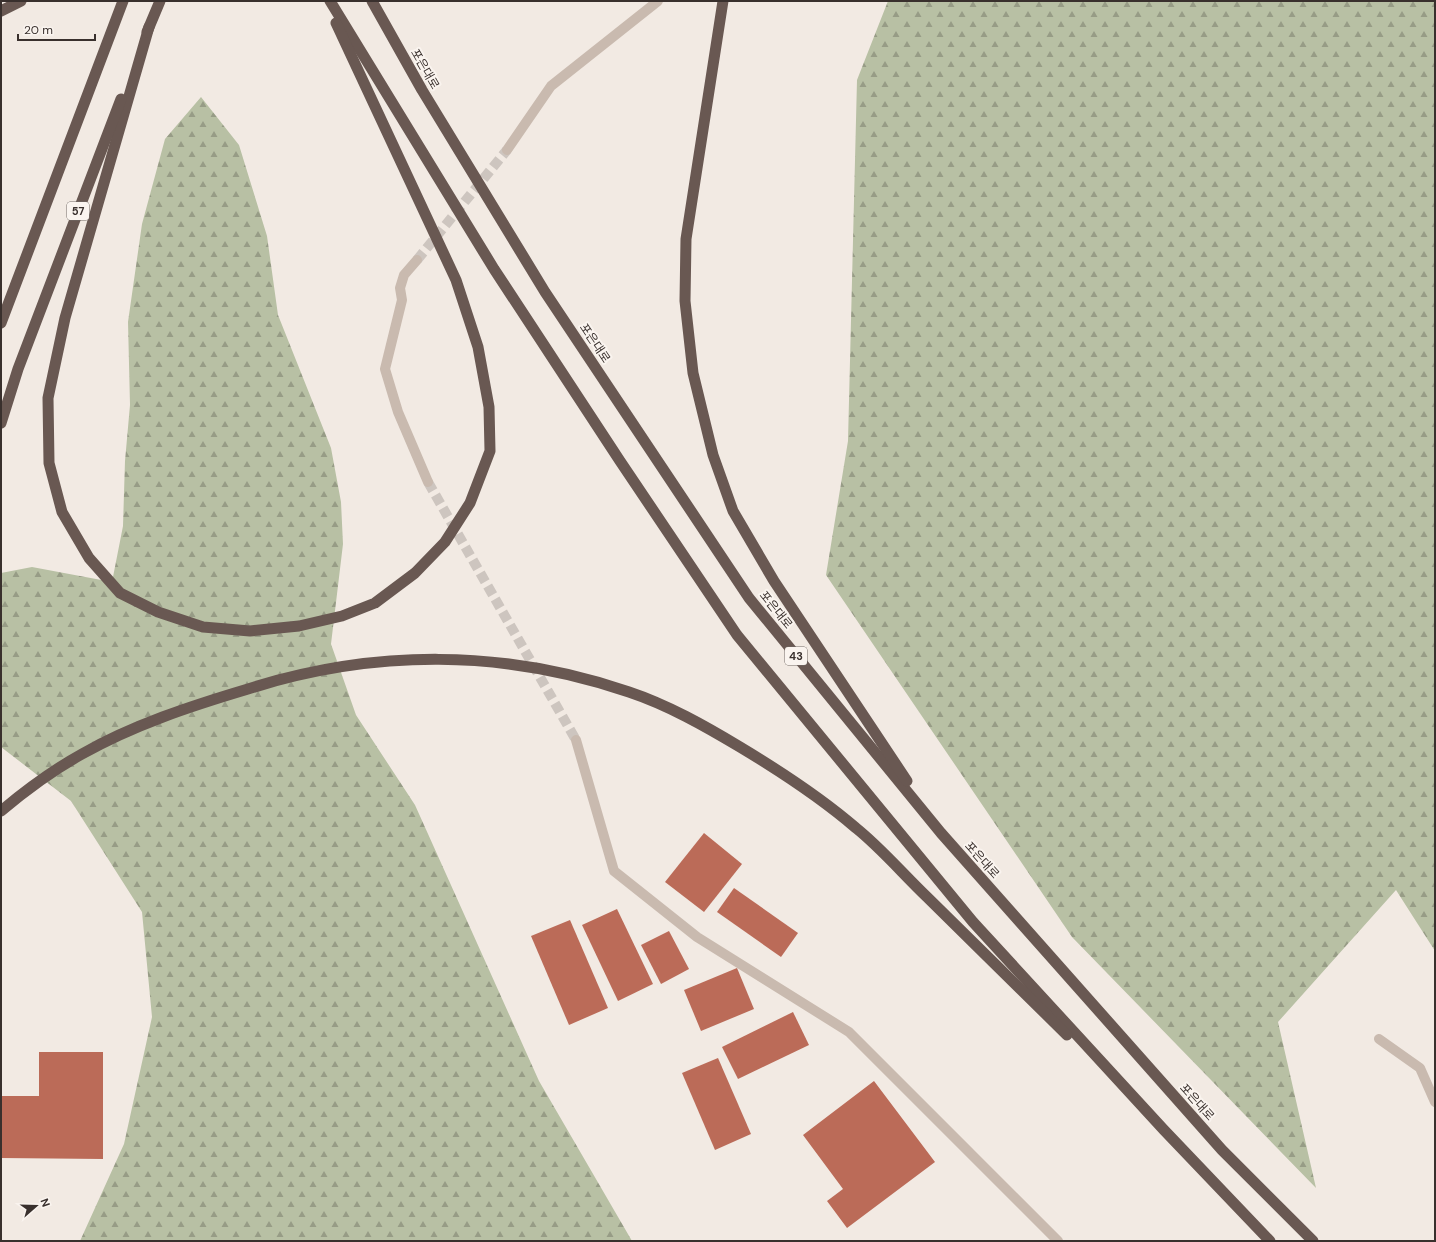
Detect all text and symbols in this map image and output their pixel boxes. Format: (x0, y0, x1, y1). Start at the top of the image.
scale bar (18, 16, 95, 42)
text: 20 m (24, 22, 53, 38)
street label: 포은대로 (407, 46, 443, 92)
road number: 57 (67, 202, 89, 220)
street label: 포은대로 (576, 320, 614, 366)
street label: 포은대로 (756, 588, 796, 632)
road number: 43 (785, 647, 807, 665)
street label: 포은대로 (961, 838, 1003, 882)
street label: 포은대로 (1176, 1080, 1218, 1124)
north arrow (16, 1186, 56, 1226)
text: N (37, 1196, 53, 1209)

